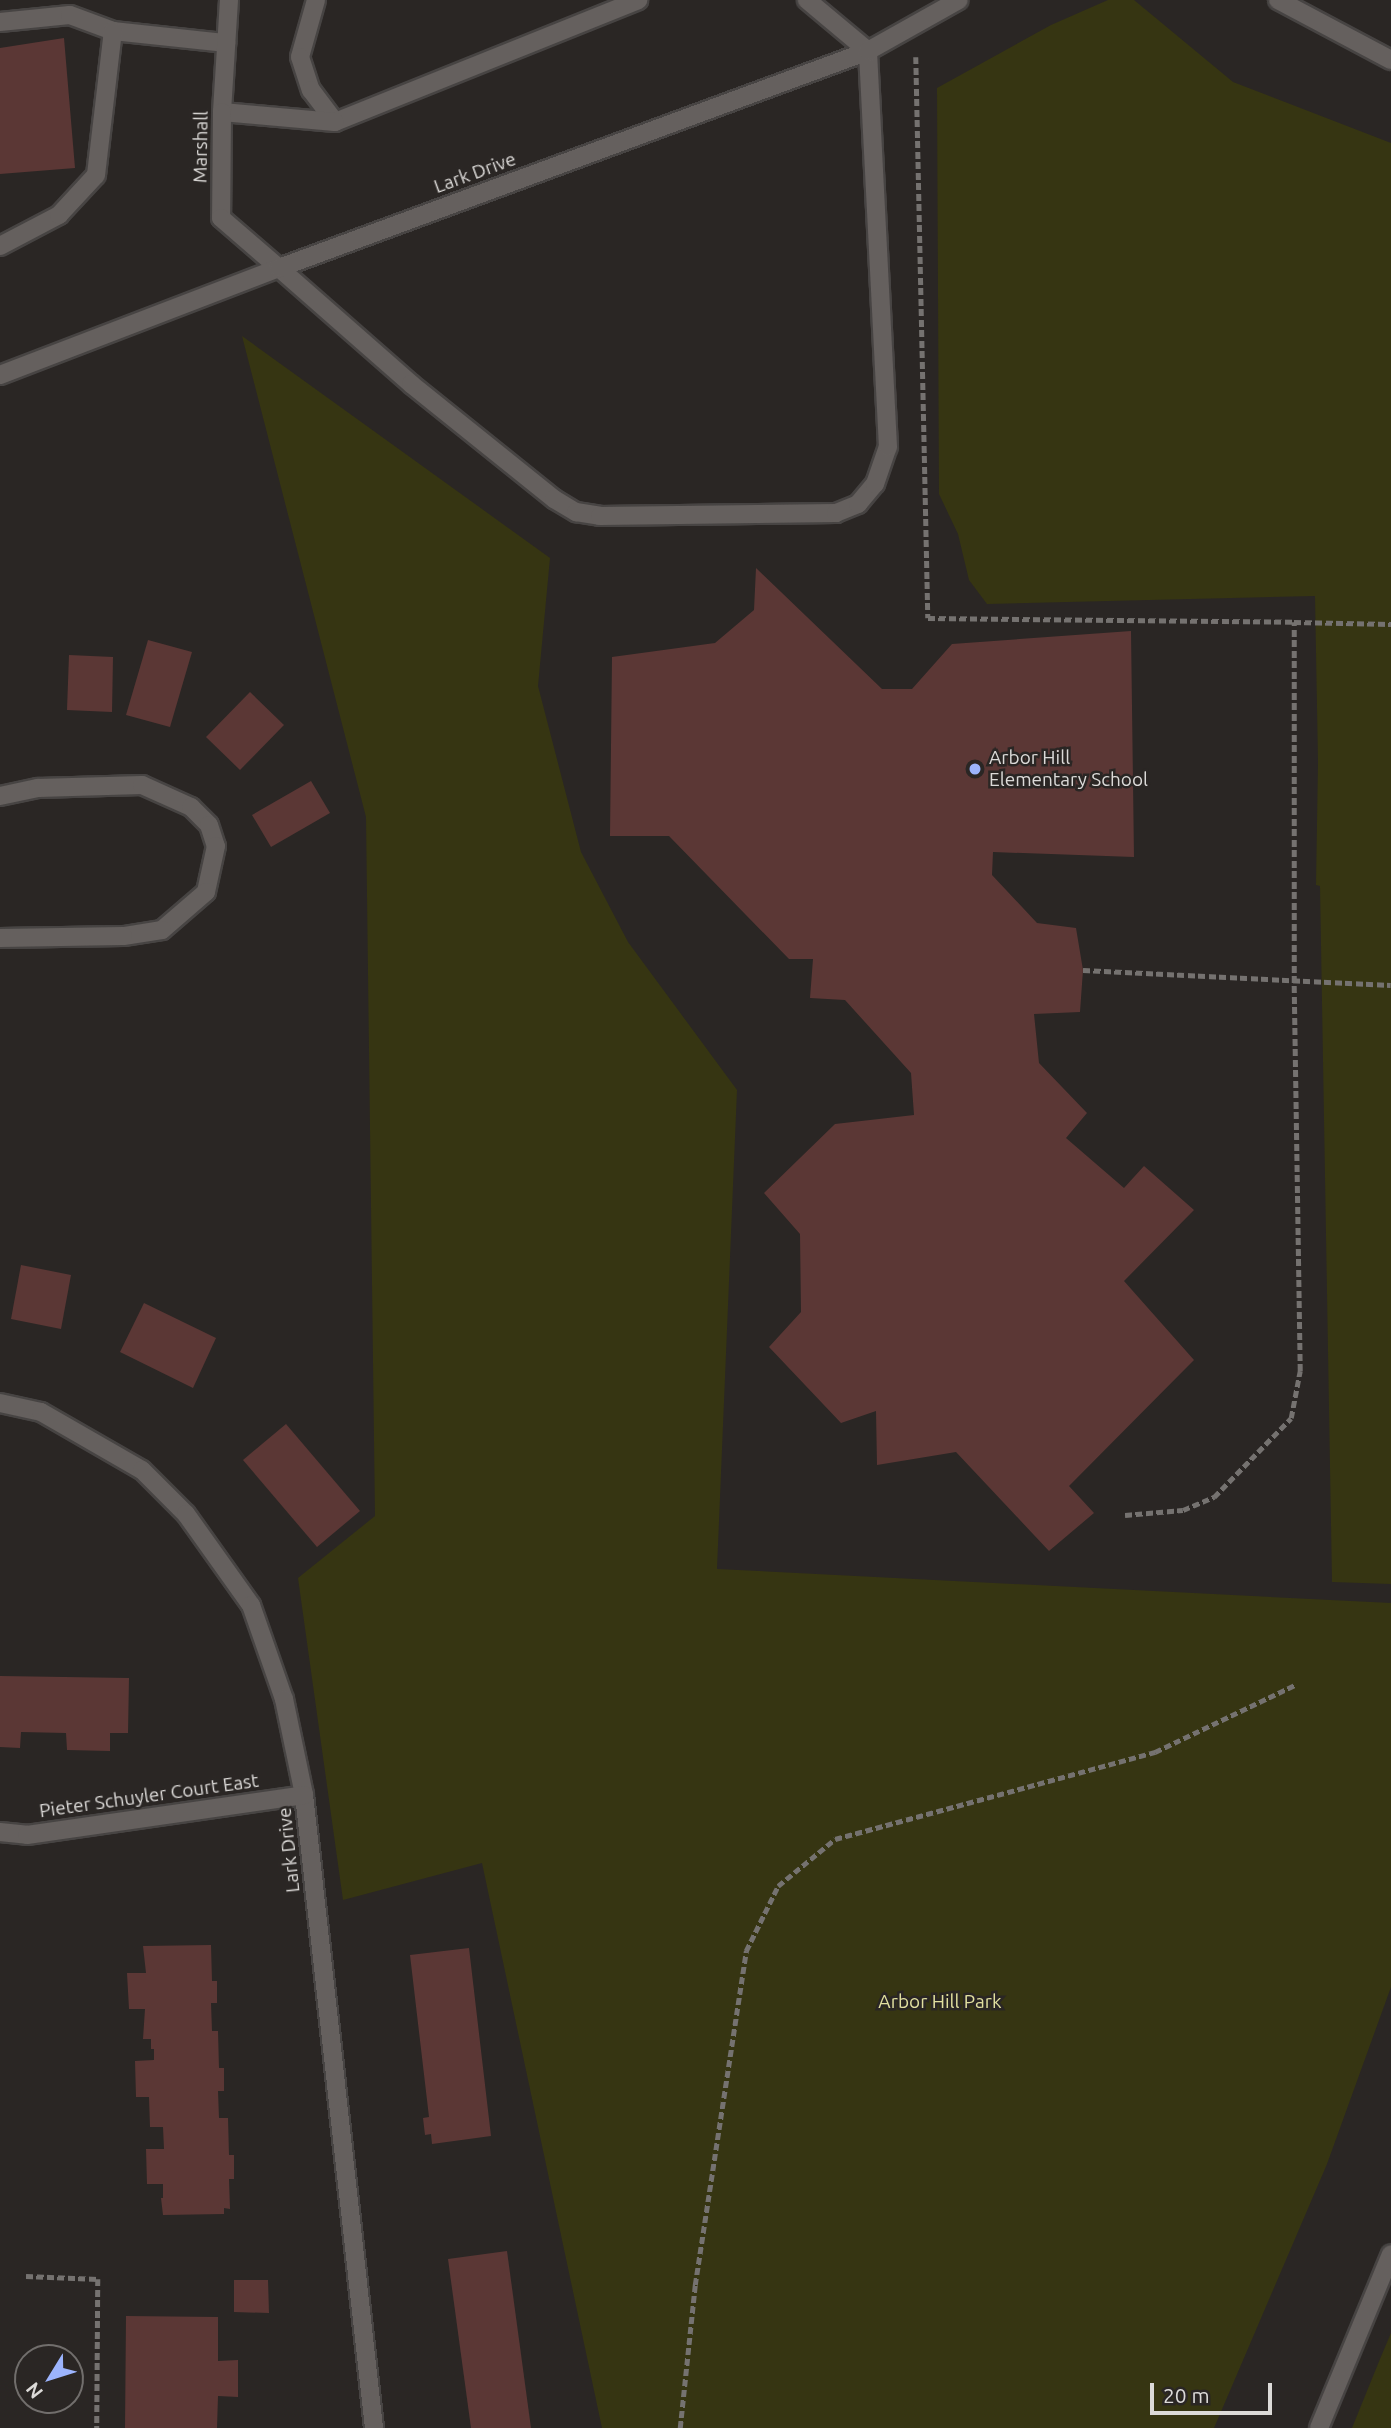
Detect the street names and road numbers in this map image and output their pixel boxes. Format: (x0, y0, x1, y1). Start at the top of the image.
street label: Marshall (189, 111, 213, 183)
street label: Lark Drive (431, 148, 519, 198)
street label: Pieter Schuyler Court East (38, 1769, 260, 1823)
street label: Lark Drive (273, 1806, 305, 1894)

